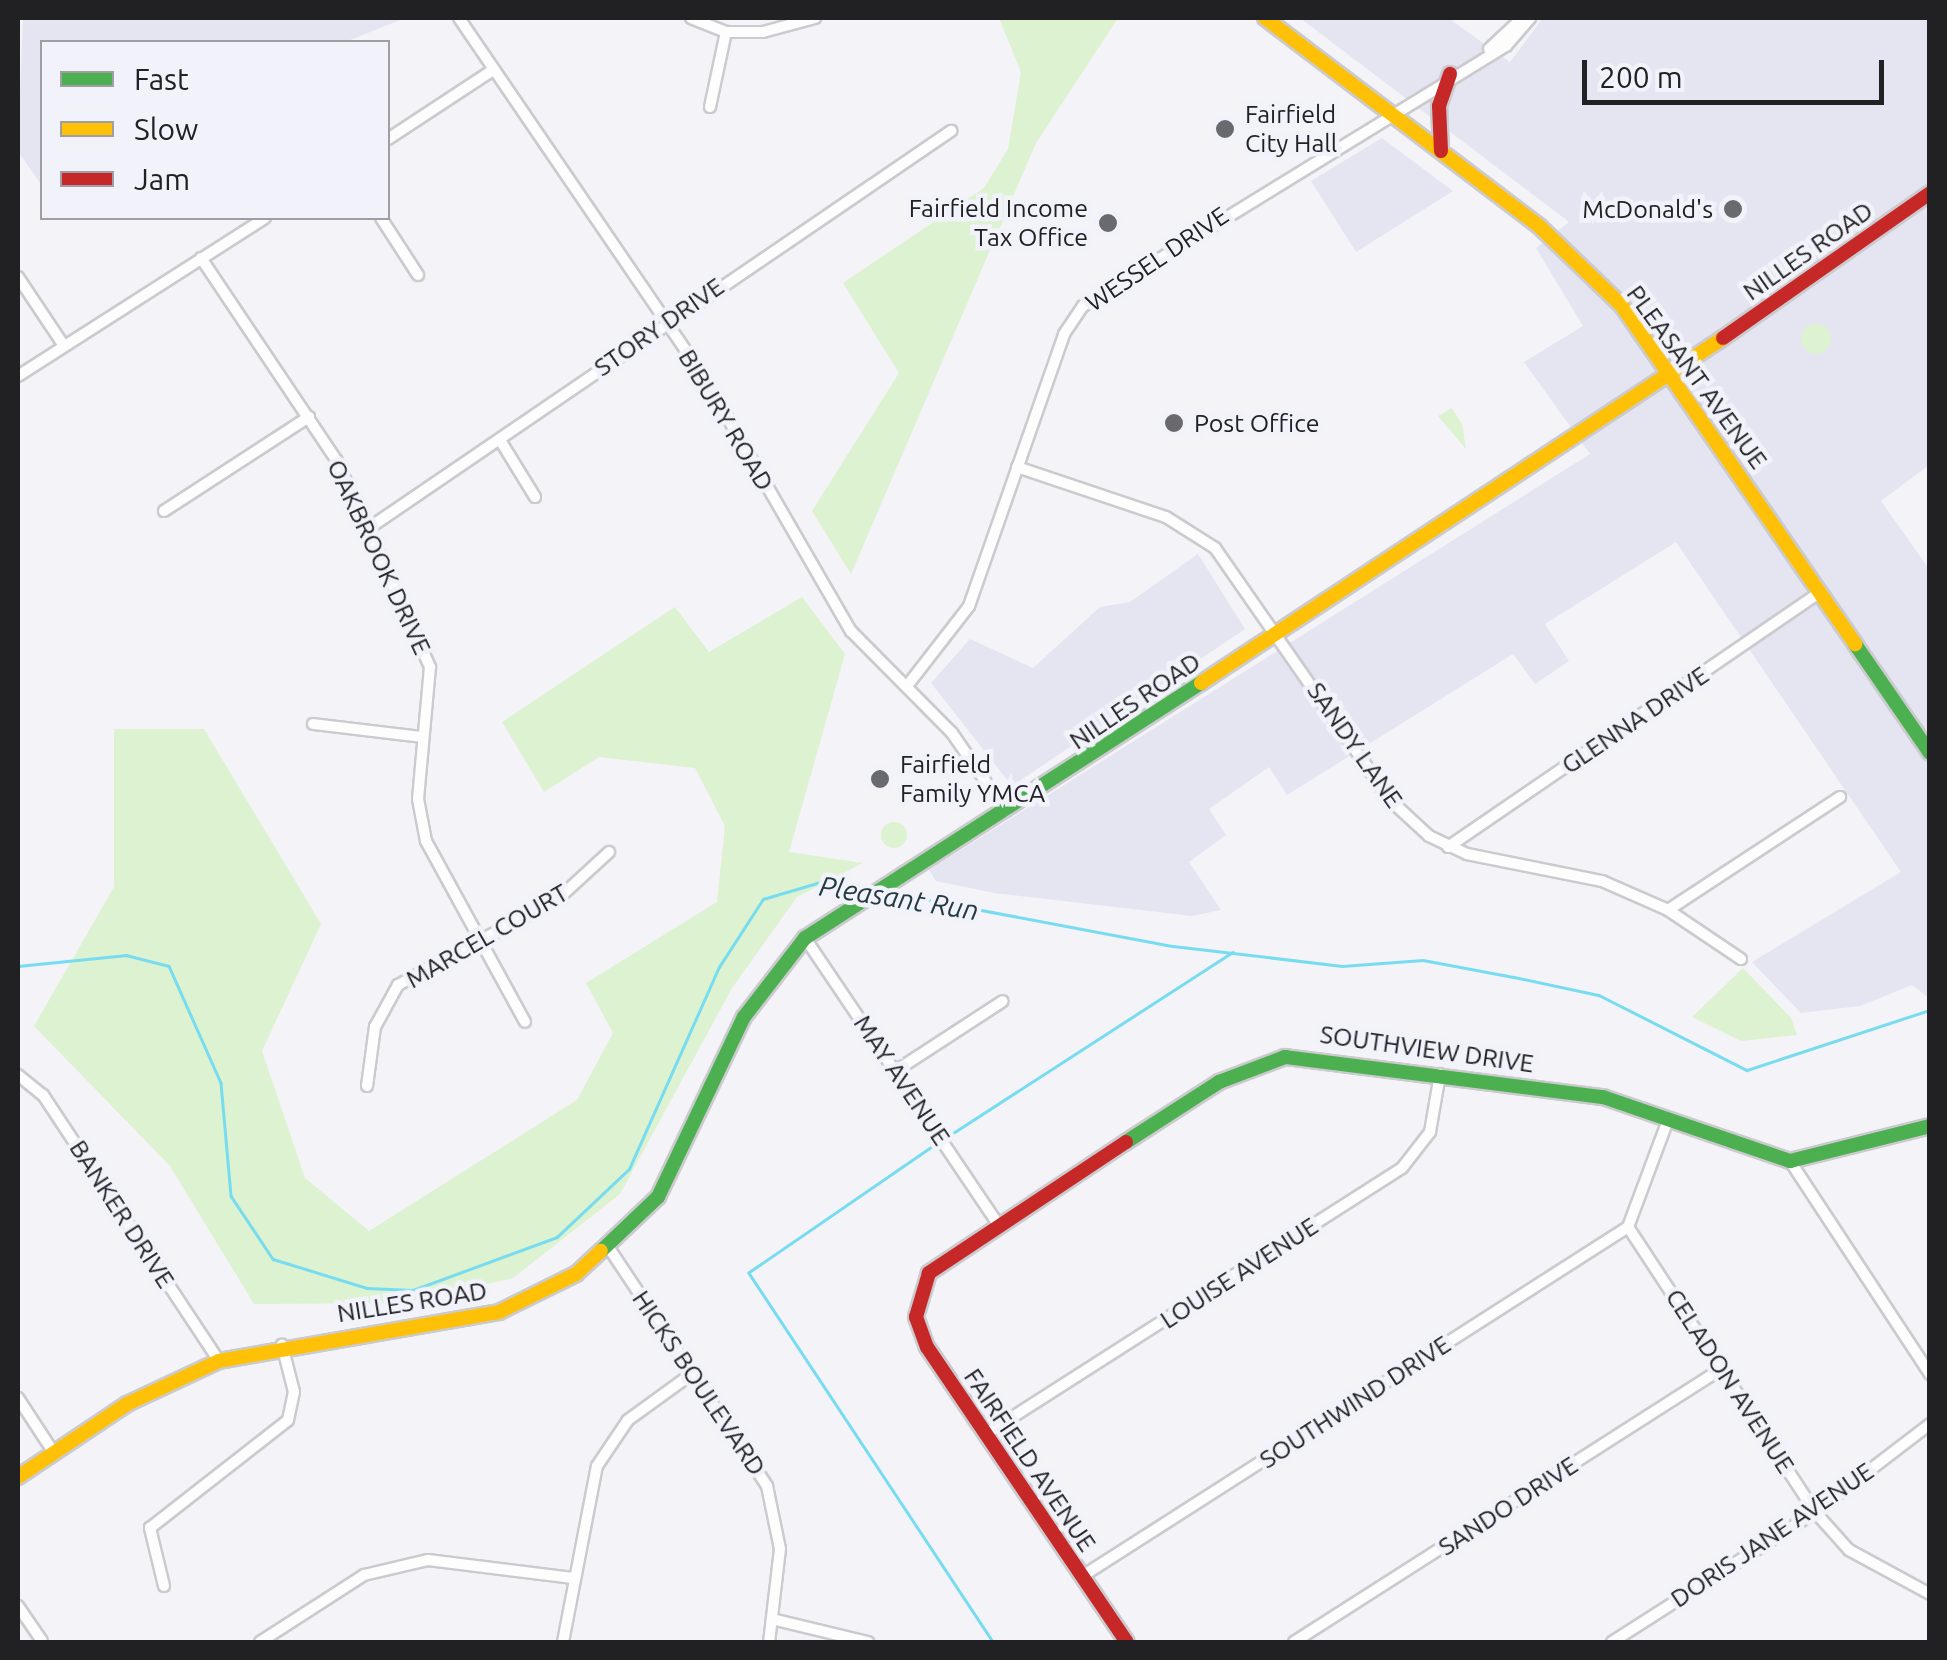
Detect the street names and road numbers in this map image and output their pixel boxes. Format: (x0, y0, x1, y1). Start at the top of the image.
street label: NILLES ROAD (1737, 195, 1879, 307)
street label: WESSEL DRIVE (1080, 200, 1234, 318)
street label: STORY DRIVE (589, 271, 729, 383)
street label: PLEASANT AVENUE (1620, 279, 1774, 475)
street label: BIBURY ROAD (672, 344, 780, 496)
street label: OAKBROOK DRIVE (321, 455, 437, 659)
street label: NILLES ROAD (1064, 646, 1206, 756)
street label: GLENNA DRIVE (1556, 660, 1714, 780)
street label: SANDY LANE (1301, 677, 1409, 813)
street label: MARCEL COURT (401, 877, 573, 995)
street label: MAY AVENUE (848, 1009, 956, 1151)
street label: SOUTHVIEW DRIVE (1318, 1019, 1536, 1079)
street label: BANKER DRIVE (63, 1135, 181, 1293)
street label: LOUISE AVENUE (1155, 1211, 1323, 1335)
street label: NILLES ROAD (335, 1275, 489, 1329)
street label: CELADON AVENUE (1659, 1283, 1801, 1479)
street label: HICKS BOULEVARD (626, 1285, 772, 1481)
street label: SOUTHWIND DRIVE (1254, 1329, 1456, 1475)
street label: FAIRFIELD AVENUE (958, 1363, 1102, 1557)
street label: SANDO DRIVE (1433, 1450, 1583, 1562)
street label: DORIS JANE AVENUE (1665, 1456, 1879, 1614)

